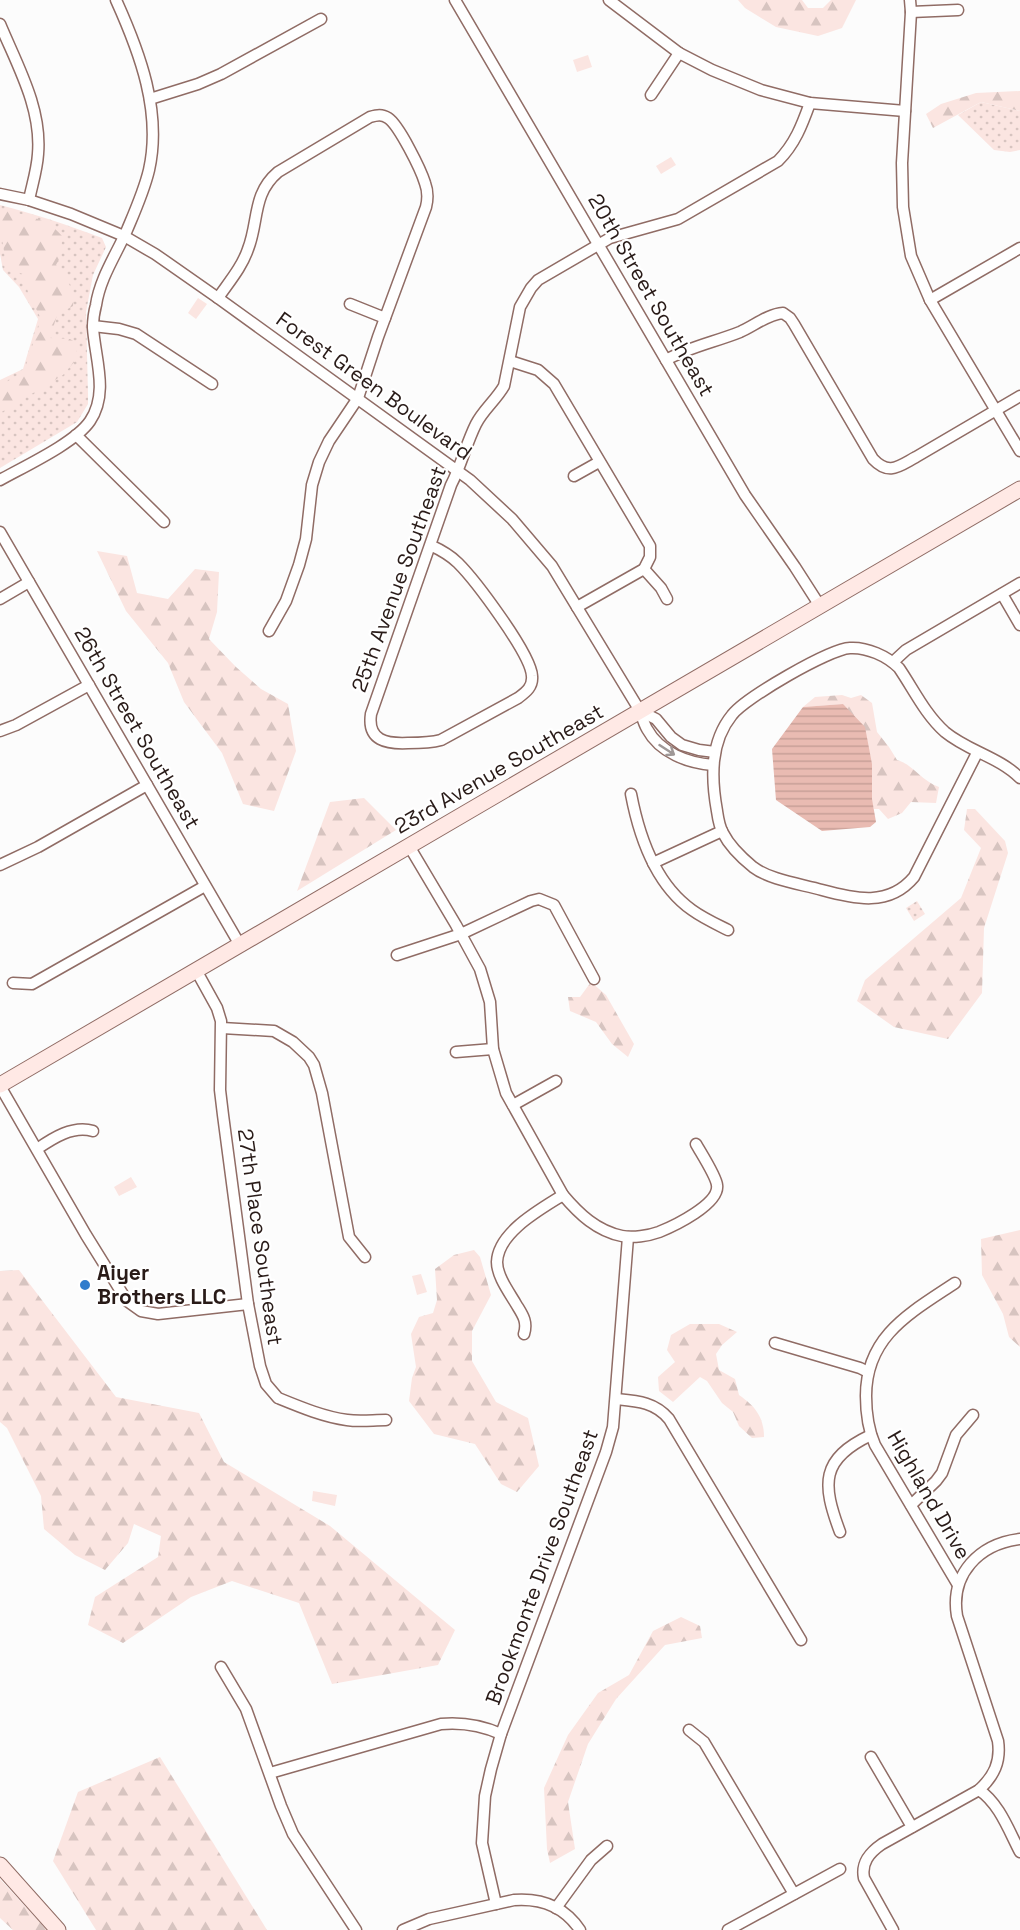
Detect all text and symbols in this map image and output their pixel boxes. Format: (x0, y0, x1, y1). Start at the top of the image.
street label: 20th Street Southeast (582, 189, 721, 401)
street label: Forest Green Boulevard (271, 305, 478, 466)
street label: 25th Avenue Southeast (345, 462, 452, 696)
street label: 26th Street Southeast (68, 622, 206, 834)
street label: 23rd Avenue Southeast (389, 698, 608, 840)
one-way arrow (659, 744, 675, 756)
street label: 27th Place Southeast (232, 1127, 289, 1347)
place label: Aiyer Brothers LLC (97, 1259, 226, 1310)
marker: Aiyer Brothers LLC (78, 1278, 92, 1292)
street label: Brookmonte Drive Southeast (479, 1425, 604, 1708)
street label: Highland Drive (882, 1425, 977, 1564)

